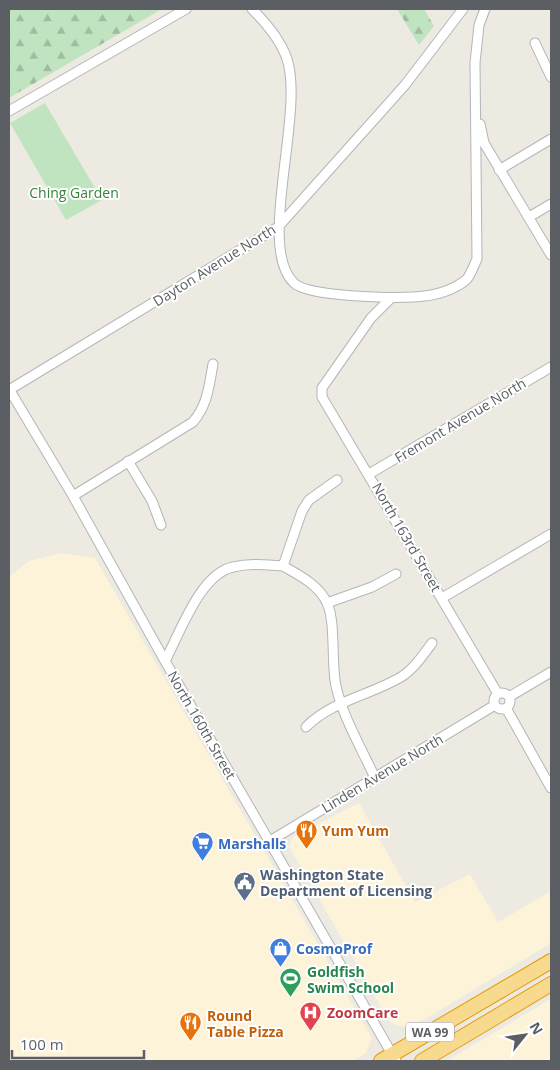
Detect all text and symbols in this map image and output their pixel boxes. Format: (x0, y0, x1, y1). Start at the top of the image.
park label: Ching Garden (29, 183, 119, 202)
street label: Dayton Avenue North (149, 220, 279, 310)
street label: Fremont Avenue North (391, 373, 529, 467)
street label: North 163rd Street (368, 479, 446, 595)
street label: North 160th Street (163, 667, 241, 783)
street label: Linden Avenue North (318, 729, 446, 817)
restaurant icon: Yum Yum (294, 818, 318, 849)
place label: Yum Yum (322, 821, 389, 840)
supermarket icon: Marshalls (190, 831, 214, 862)
place label: Marshalls (218, 834, 286, 853)
place label: Washington State Department of Licensing (260, 865, 432, 900)
public building icon: Washington State Department of Licensing (232, 870, 256, 901)
shop icon: CosmoProf (268, 936, 292, 967)
place label: CosmoProf (296, 939, 374, 958)
place label: Goldfish Swim School (307, 962, 394, 997)
sports icon: Goldfish Swim School (279, 967, 303, 998)
hospital icon: ZoomCare (299, 1000, 323, 1031)
place label: ZoomCare (327, 1003, 398, 1022)
place label: Round Table Pizza (207, 1006, 284, 1041)
north arrow (500, 1010, 550, 1060)
restaurant icon: Round Table Pizza (179, 1011, 203, 1042)
text: N (526, 1019, 548, 1038)
road number: WA 99 (406, 1022, 454, 1042)
scale bar (12, 1028, 145, 1060)
text: 100 m (20, 1034, 64, 1054)

